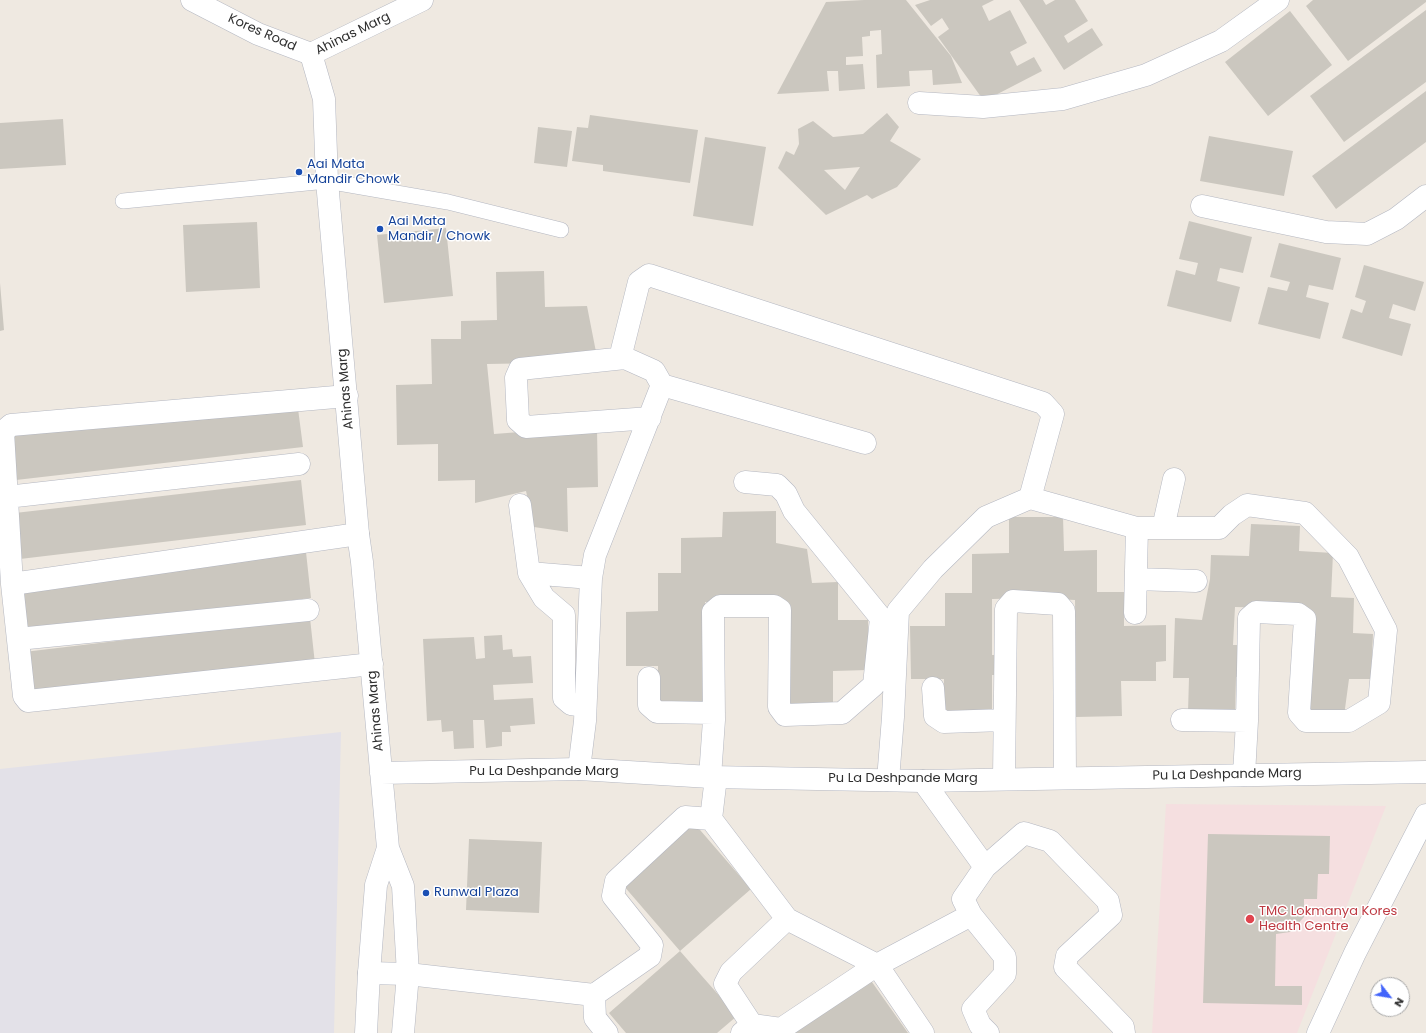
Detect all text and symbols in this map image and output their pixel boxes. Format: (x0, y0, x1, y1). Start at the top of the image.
street label: Ahinas Marg (313, 9, 393, 59)
street label: Kores Road (225, 11, 299, 55)
place label: Aai Mata Mandir Chowk (307, 157, 400, 188)
marker: Aai Mata Mandir Chowk (294, 167, 304, 177)
place label: Aai Mata Mandir / Chowk (388, 214, 490, 245)
marker: Aai Mata Mandir / Chowk (375, 224, 385, 234)
street label: Ahinas Marg (335, 348, 357, 430)
street label: Ahinas Marg (365, 670, 387, 752)
street label: Pu La Deshpande Marg (469, 764, 619, 780)
street label: Pu La Deshpande Marg (1152, 766, 1302, 784)
street label: Pu La Deshpande Marg (828, 771, 978, 787)
place label: Runwal Plaza (434, 885, 519, 901)
marker: Runwal Plaza (421, 888, 431, 898)
place label: TMC Lokmanya Kores Health Centre (1259, 904, 1397, 935)
marker: TMC Lokmanya Kores Health Centre (1244, 913, 1256, 925)
north arrow (1370, 977, 1410, 1017)
text: N (1390, 995, 1408, 1010)

